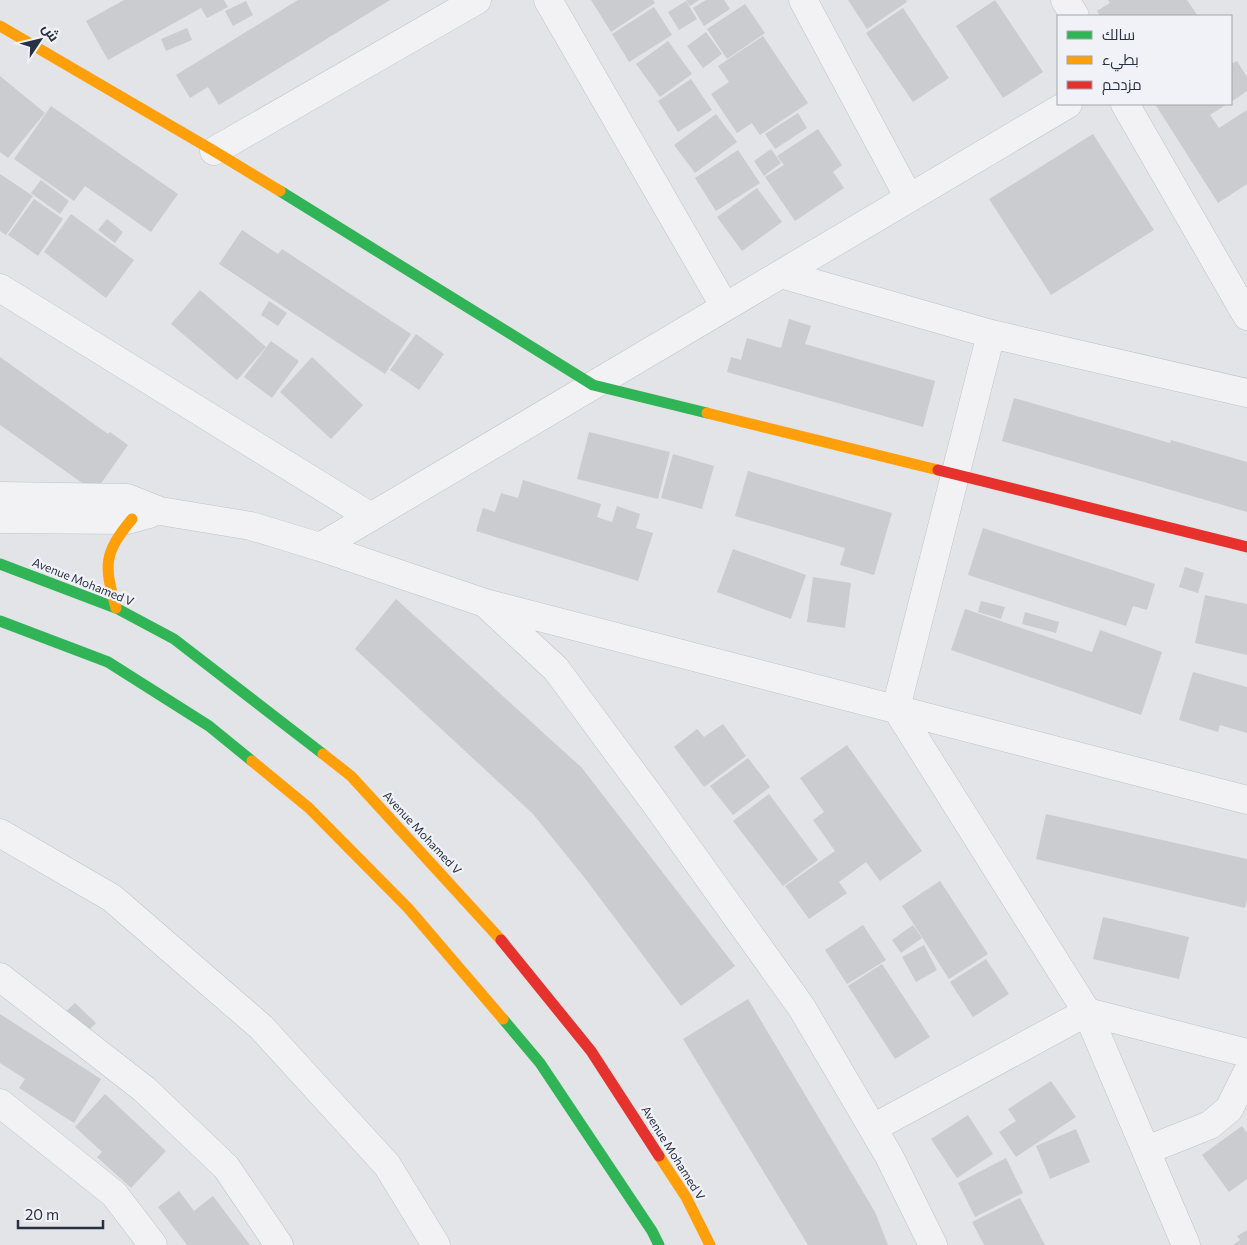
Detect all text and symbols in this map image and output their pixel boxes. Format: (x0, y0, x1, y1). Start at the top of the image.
north arrow (15, 15, 65, 65)
legend (1057, 15, 1232, 105)
text: ش (38, 20, 63, 45)
text: سالك (1102, 25, 1135, 43)
text: بطيء (1102, 50, 1139, 72)
text: مزدحم (1102, 75, 1142, 95)
street label: Avenue Mohamed V (31, 554, 136, 608)
street label: Avenue Mohamed V (381, 788, 465, 877)
street label: Avenue Mohamed V (639, 1103, 708, 1202)
scale bar (18, 1198, 102, 1230)
text: 20 m (25, 1205, 59, 1223)

